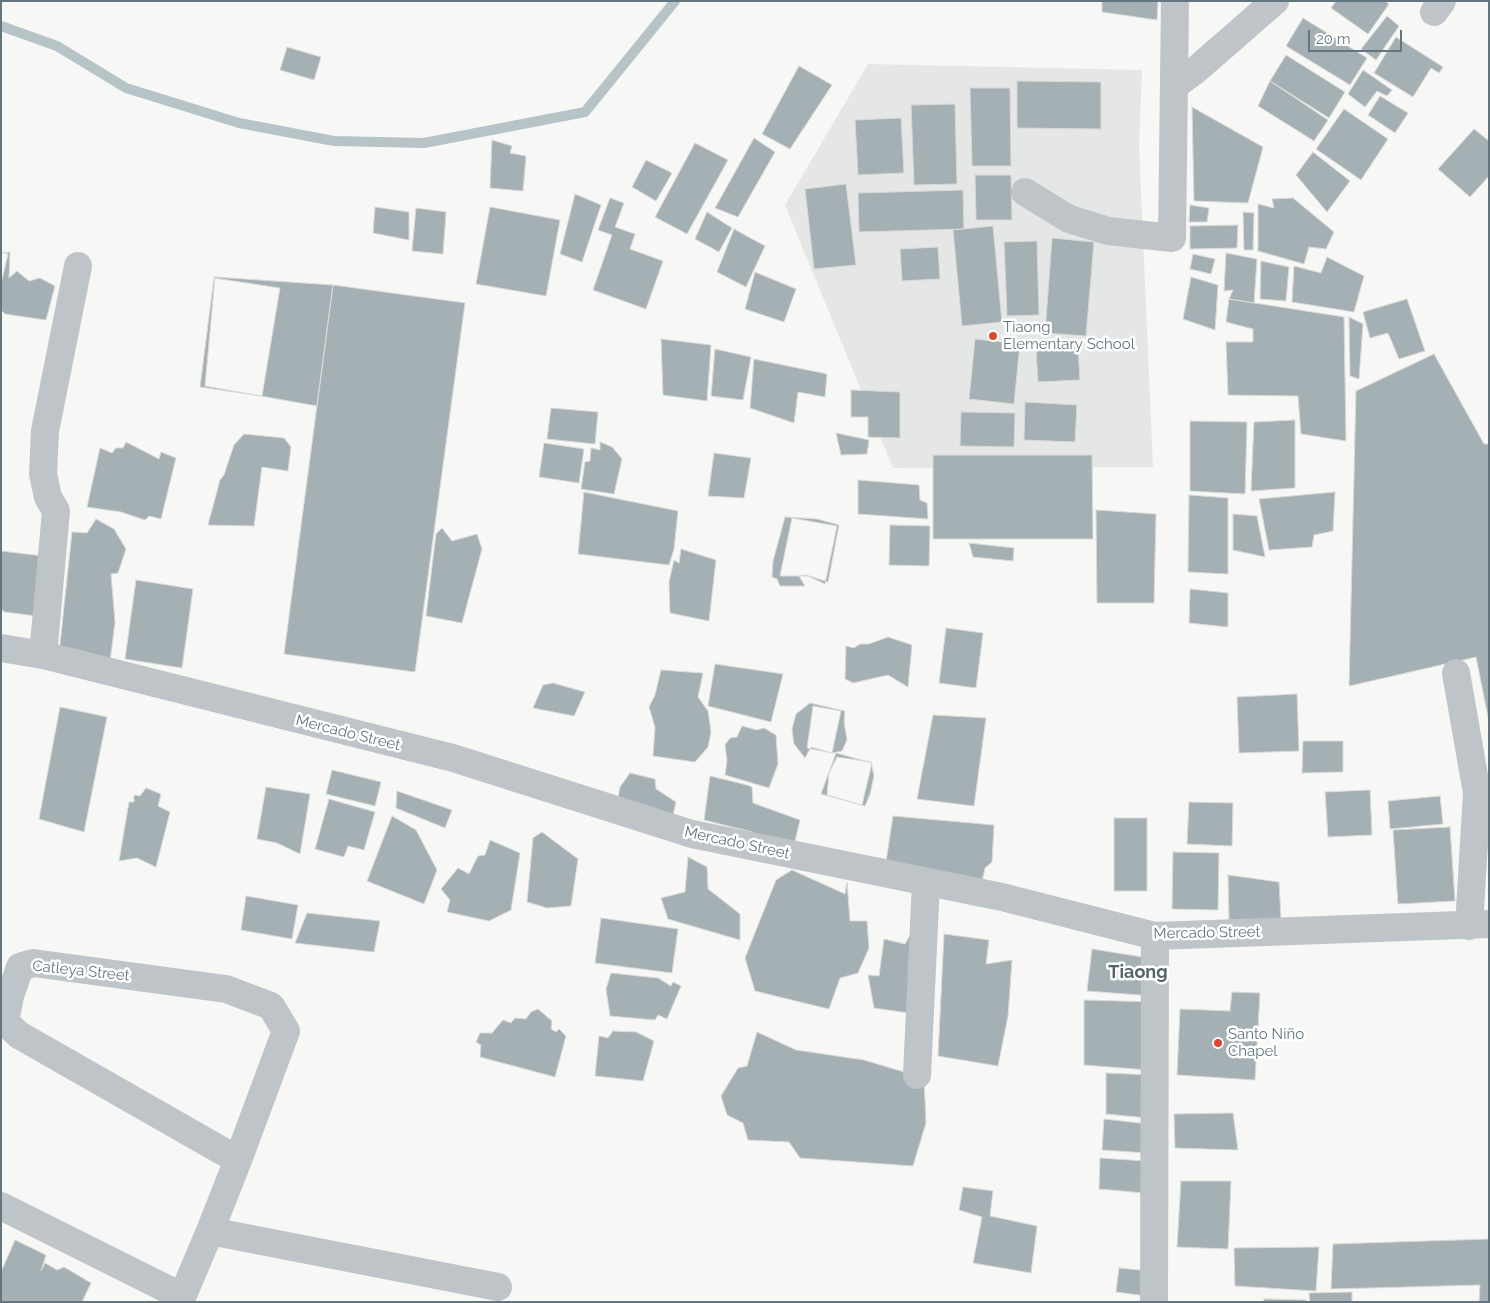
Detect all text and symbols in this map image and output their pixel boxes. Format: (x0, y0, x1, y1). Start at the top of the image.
scale bar (1310, 20, 1404, 52)
text: 20 m (1316, 30, 1351, 48)
place label: Tiaong Elementary School (1003, 318, 1135, 353)
marker: Tiaong Elementary School (987, 330, 999, 342)
street label: Mercado Street (294, 711, 402, 755)
street label: Mercado Street (683, 823, 791, 863)
street label: Mercado Street (1153, 923, 1261, 943)
street label: Catleya Street (32, 957, 130, 985)
district label: Tiaong (1108, 962, 1168, 984)
place label: Santo Niño Chapel (1228, 1025, 1304, 1060)
marker: Santo Niño Chapel (1212, 1037, 1224, 1049)

